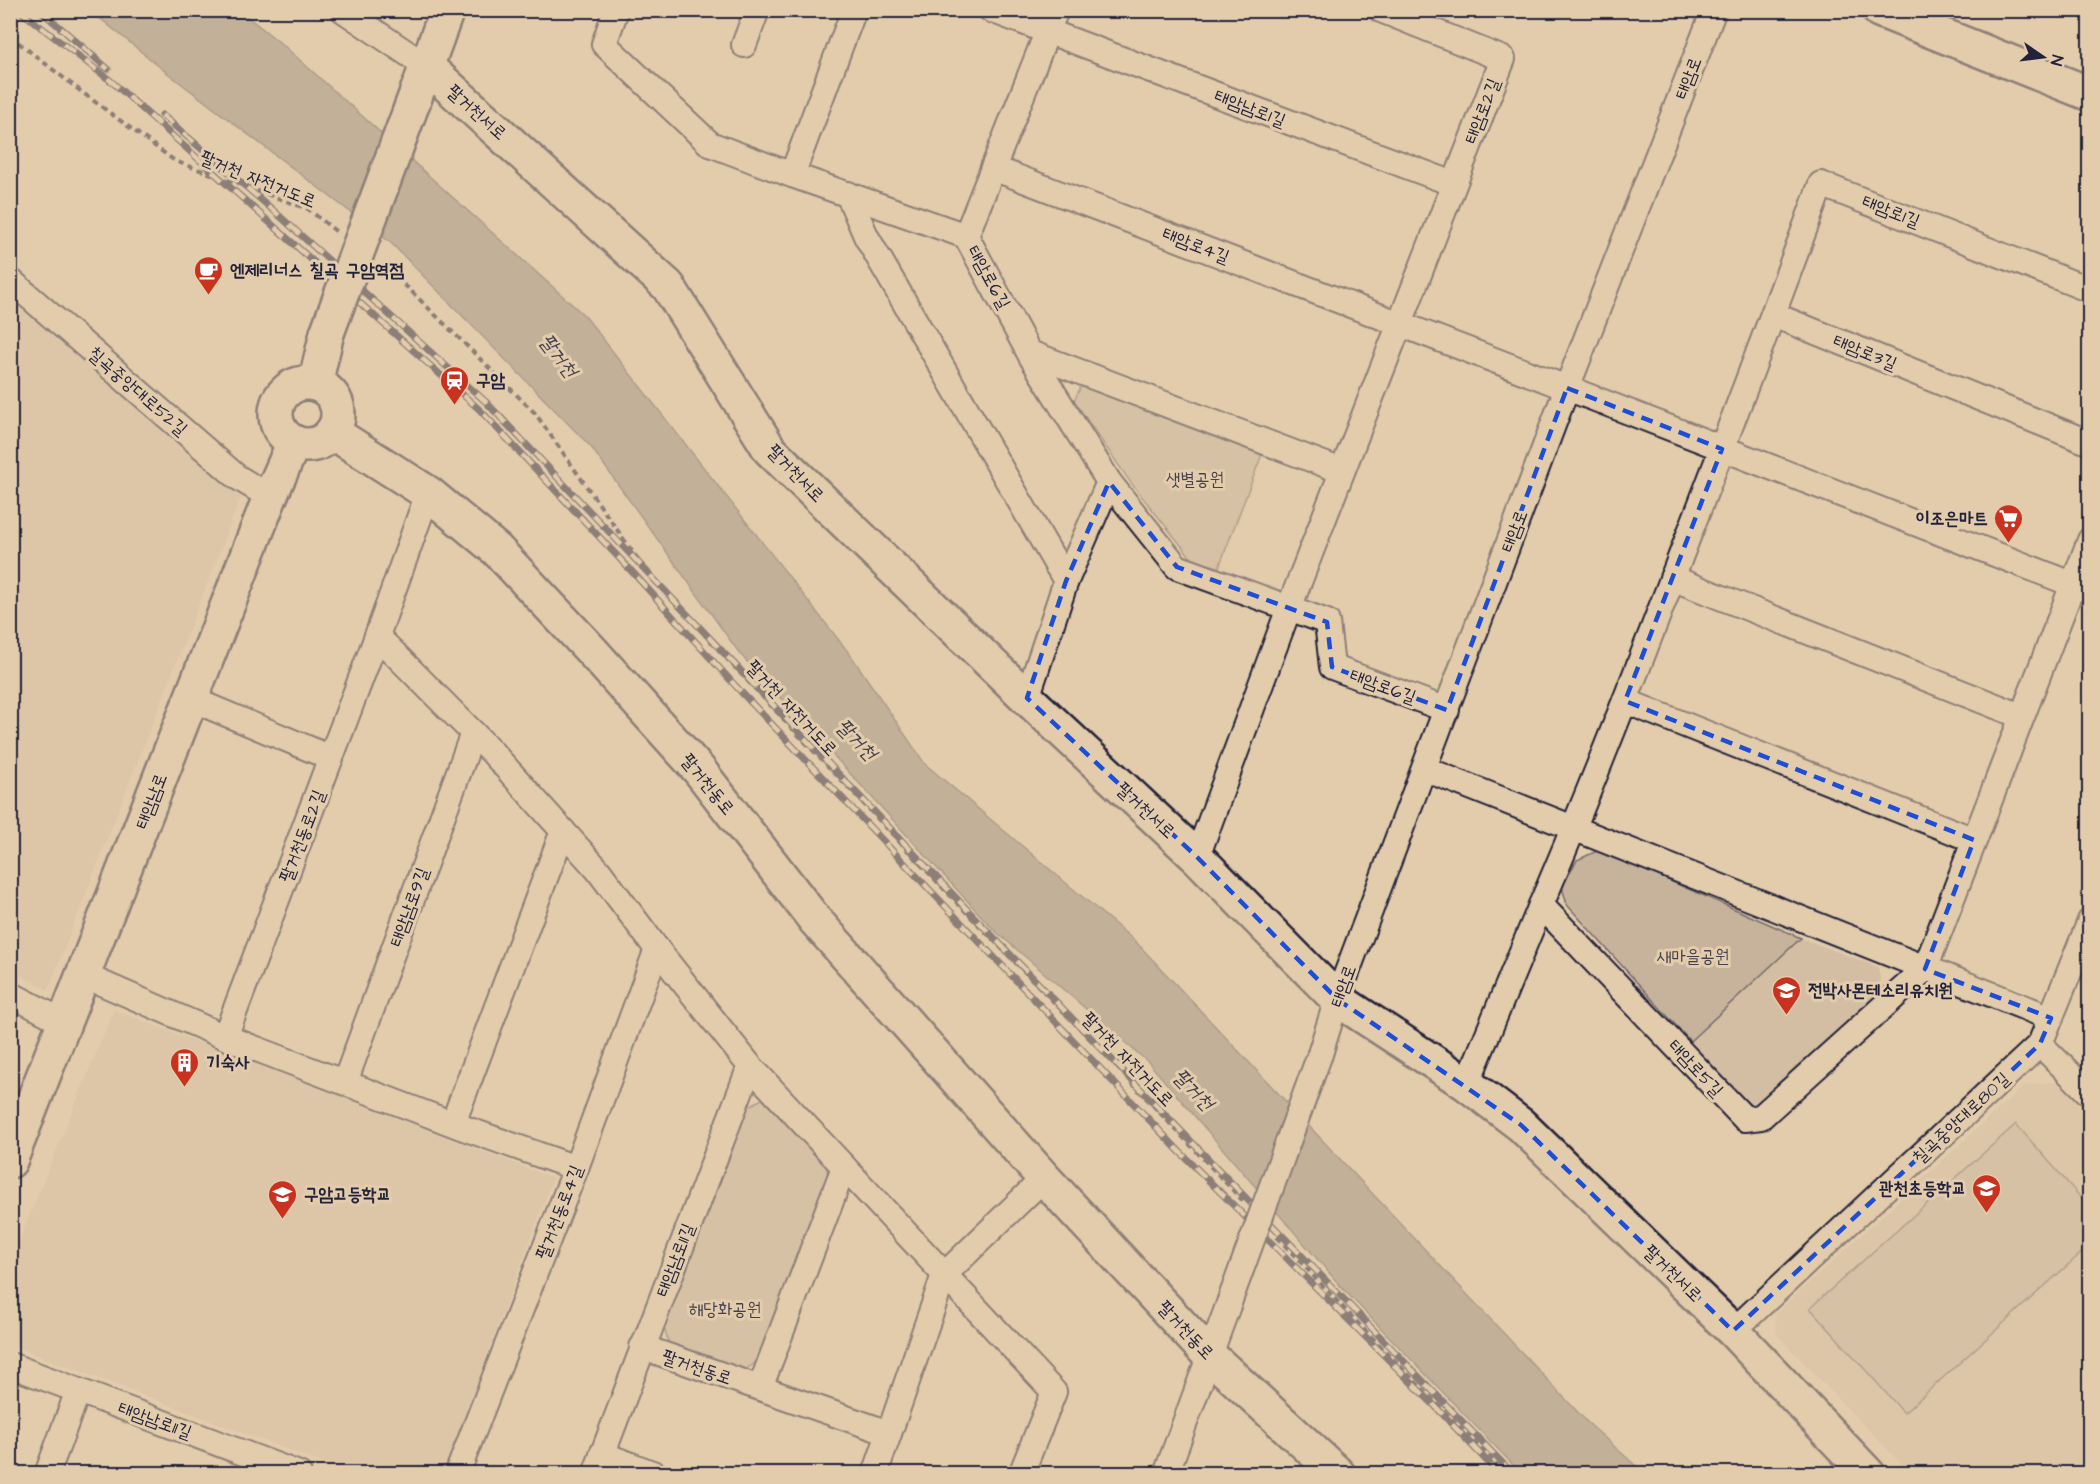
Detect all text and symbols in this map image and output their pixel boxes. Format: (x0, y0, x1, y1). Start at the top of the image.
north arrow (2013, 27, 2073, 87)
street label: 태암로 (1669, 53, 1708, 103)
text: N (2045, 53, 2068, 68)
street label: 태암로2길 (1459, 74, 1507, 148)
street label: 팔거천서로 (441, 79, 512, 146)
street label: 태암남로1길 (1210, 83, 1290, 134)
street label: 팔거천 자전거도로 (196, 145, 320, 214)
street label: 태암로1길 (1858, 189, 1924, 234)
street label: 태암로4길 (1159, 221, 1234, 270)
street label: 태암로6길 (961, 241, 1017, 314)
cafe icon: 엔제리너스 칠곡 구암역점 (193, 254, 225, 296)
place label: 엔제리너스 칠곡 구암역점 (230, 258, 404, 283)
water label: 팔거천 (532, 328, 585, 385)
street label: 태암로3길 (1829, 328, 1901, 377)
street label: 칠곡중앙대로52길 (83, 341, 193, 442)
station icon: 구암 (439, 364, 471, 406)
place label: 구암 (476, 368, 505, 393)
street label: 팔거천서로 (761, 439, 830, 508)
park label: 샛별공원 (1166, 467, 1224, 492)
supermarket icon: 이조은마트 (1993, 502, 2025, 544)
street label: 태암로 (1495, 506, 1534, 556)
place label: 이조은마트 (1916, 506, 1988, 531)
street label: 팔거천 자전거도로 (741, 655, 843, 762)
street label: 태암로6길 (1346, 663, 1420, 710)
water label: 팔거천 (829, 713, 884, 768)
street label: 팔거천동로 (675, 748, 740, 820)
street label: 태암남로 (129, 770, 174, 833)
street label: 팔거천서로 (1111, 777, 1181, 844)
street label: 팔거천동로2길 (273, 786, 332, 886)
street label: 태암남로9길 (384, 864, 436, 950)
park label: 새마을공원 (1657, 944, 1729, 969)
street label: 태암로 (1324, 961, 1363, 1011)
school or university icon: 전박사몬테소리유치원 (1771, 974, 1803, 1016)
place label: 전박사몬테소리유치원 (1808, 978, 1953, 1003)
street label: 팔거천 자전거도로 (1076, 1006, 1179, 1112)
street label: 태암로5길 (1662, 1034, 1729, 1103)
building icon: 기숙사 (169, 1046, 201, 1088)
place label: 기숙사 (206, 1050, 250, 1075)
water label: 팔거천 (1166, 1063, 1221, 1118)
street label: 칠곡중앙대로80길 (1907, 1066, 2016, 1170)
street label: 팔거천동로4길 (530, 1161, 589, 1263)
school or university icon: 관천초등학교 (1971, 1172, 2003, 1214)
place label: 관천초등학교 (1879, 1176, 1966, 1201)
school or university icon: 구암고등학교 (267, 1178, 299, 1220)
place label: 구암고등학교 (304, 1182, 391, 1207)
street label: 태암남로11길 (650, 1219, 701, 1301)
street label: 팔거천서로 (1638, 1239, 1707, 1308)
street label: 팔거천동로 (1152, 1295, 1219, 1365)
park label: 해당화공원 (689, 1297, 761, 1322)
street label: 팔거천동로 (659, 1344, 735, 1391)
street label: 태암남로11길 (114, 1396, 196, 1446)

